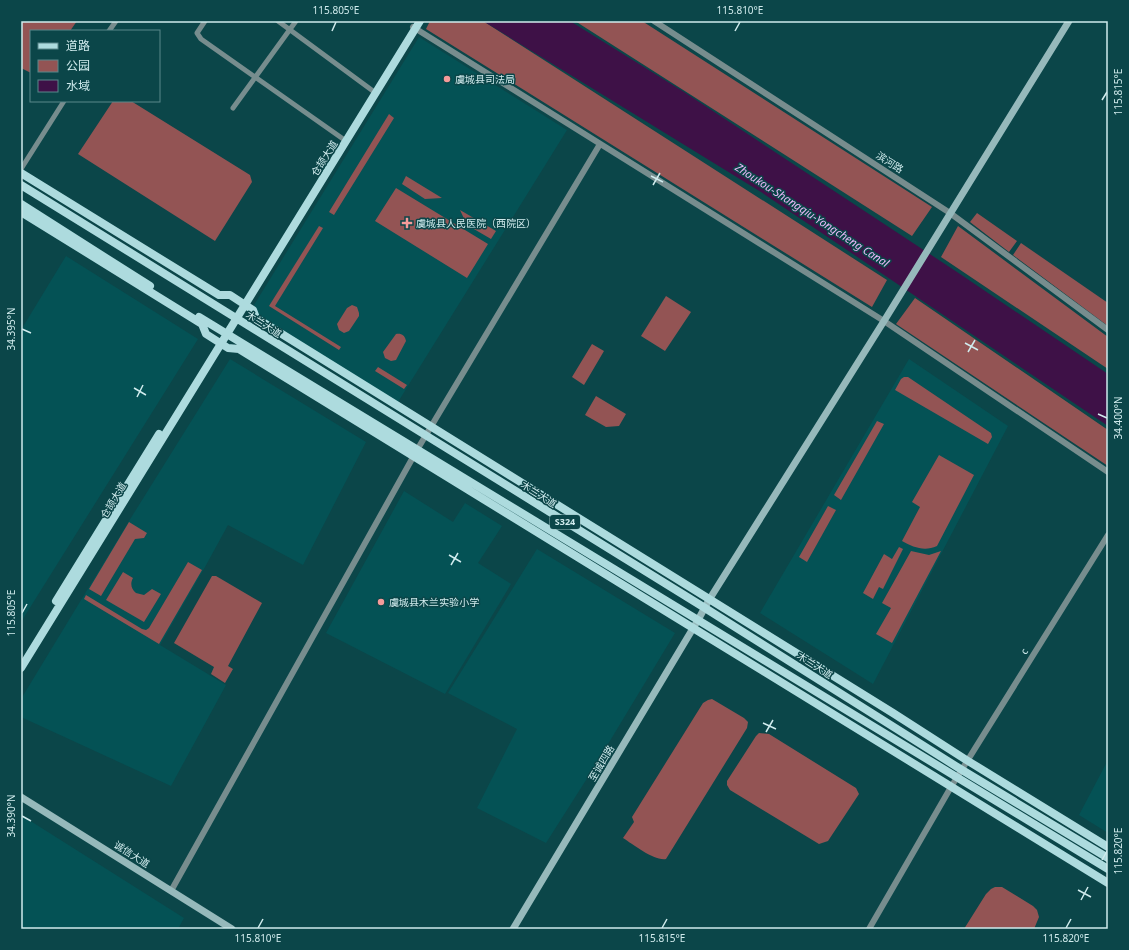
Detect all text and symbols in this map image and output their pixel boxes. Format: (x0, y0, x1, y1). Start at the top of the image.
text: 115.805°E (313, 3, 359, 17)
text: 115.810°E (717, 3, 763, 17)
legend (30, 30, 160, 102)
text: 道路 (66, 37, 90, 54)
text: 公园 (66, 57, 90, 74)
text: 115.815°E (1111, 69, 1125, 115)
place label: 虞城县司法局 (455, 72, 515, 86)
marker: 虞城县司法局 (442, 74, 452, 84)
text: 水域 (66, 77, 90, 94)
street label: 仓颉大道 (307, 137, 341, 179)
street label: 滨河路 (874, 148, 906, 176)
water label: Zhoukou-Shangqiu-Yongcheng Canal (732, 159, 893, 271)
place label: 虞城县人民医院（西院区） (416, 216, 536, 230)
marker: 虞城县人民医院（西院区） (401, 217, 413, 229)
text: 34.395°N (4, 307, 18, 351)
street label: 木兰大道 (243, 307, 285, 341)
text: 34.400°N (1111, 396, 1125, 440)
street label: 木兰大道 (518, 477, 560, 511)
street label: 仓颉大道 (97, 479, 129, 521)
road number: S324 (550, 515, 580, 529)
text: 115.805°E (4, 590, 18, 636)
place label: 虞城县木兰实验小学 (389, 595, 479, 609)
marker: 虞城县木兰实验小学 (376, 597, 386, 607)
street label: c (1017, 645, 1031, 657)
street label: 木兰大道 (794, 648, 836, 682)
street label: 至诚四路 (585, 742, 617, 784)
text: 34.390°N (4, 794, 18, 838)
text: 115.820°E (1111, 828, 1125, 874)
street label: 诚信大道 (111, 837, 153, 871)
text: 115.810°E (235, 931, 281, 945)
text: 115.815°E (639, 931, 685, 945)
text: 115.820°E (1043, 931, 1089, 945)

